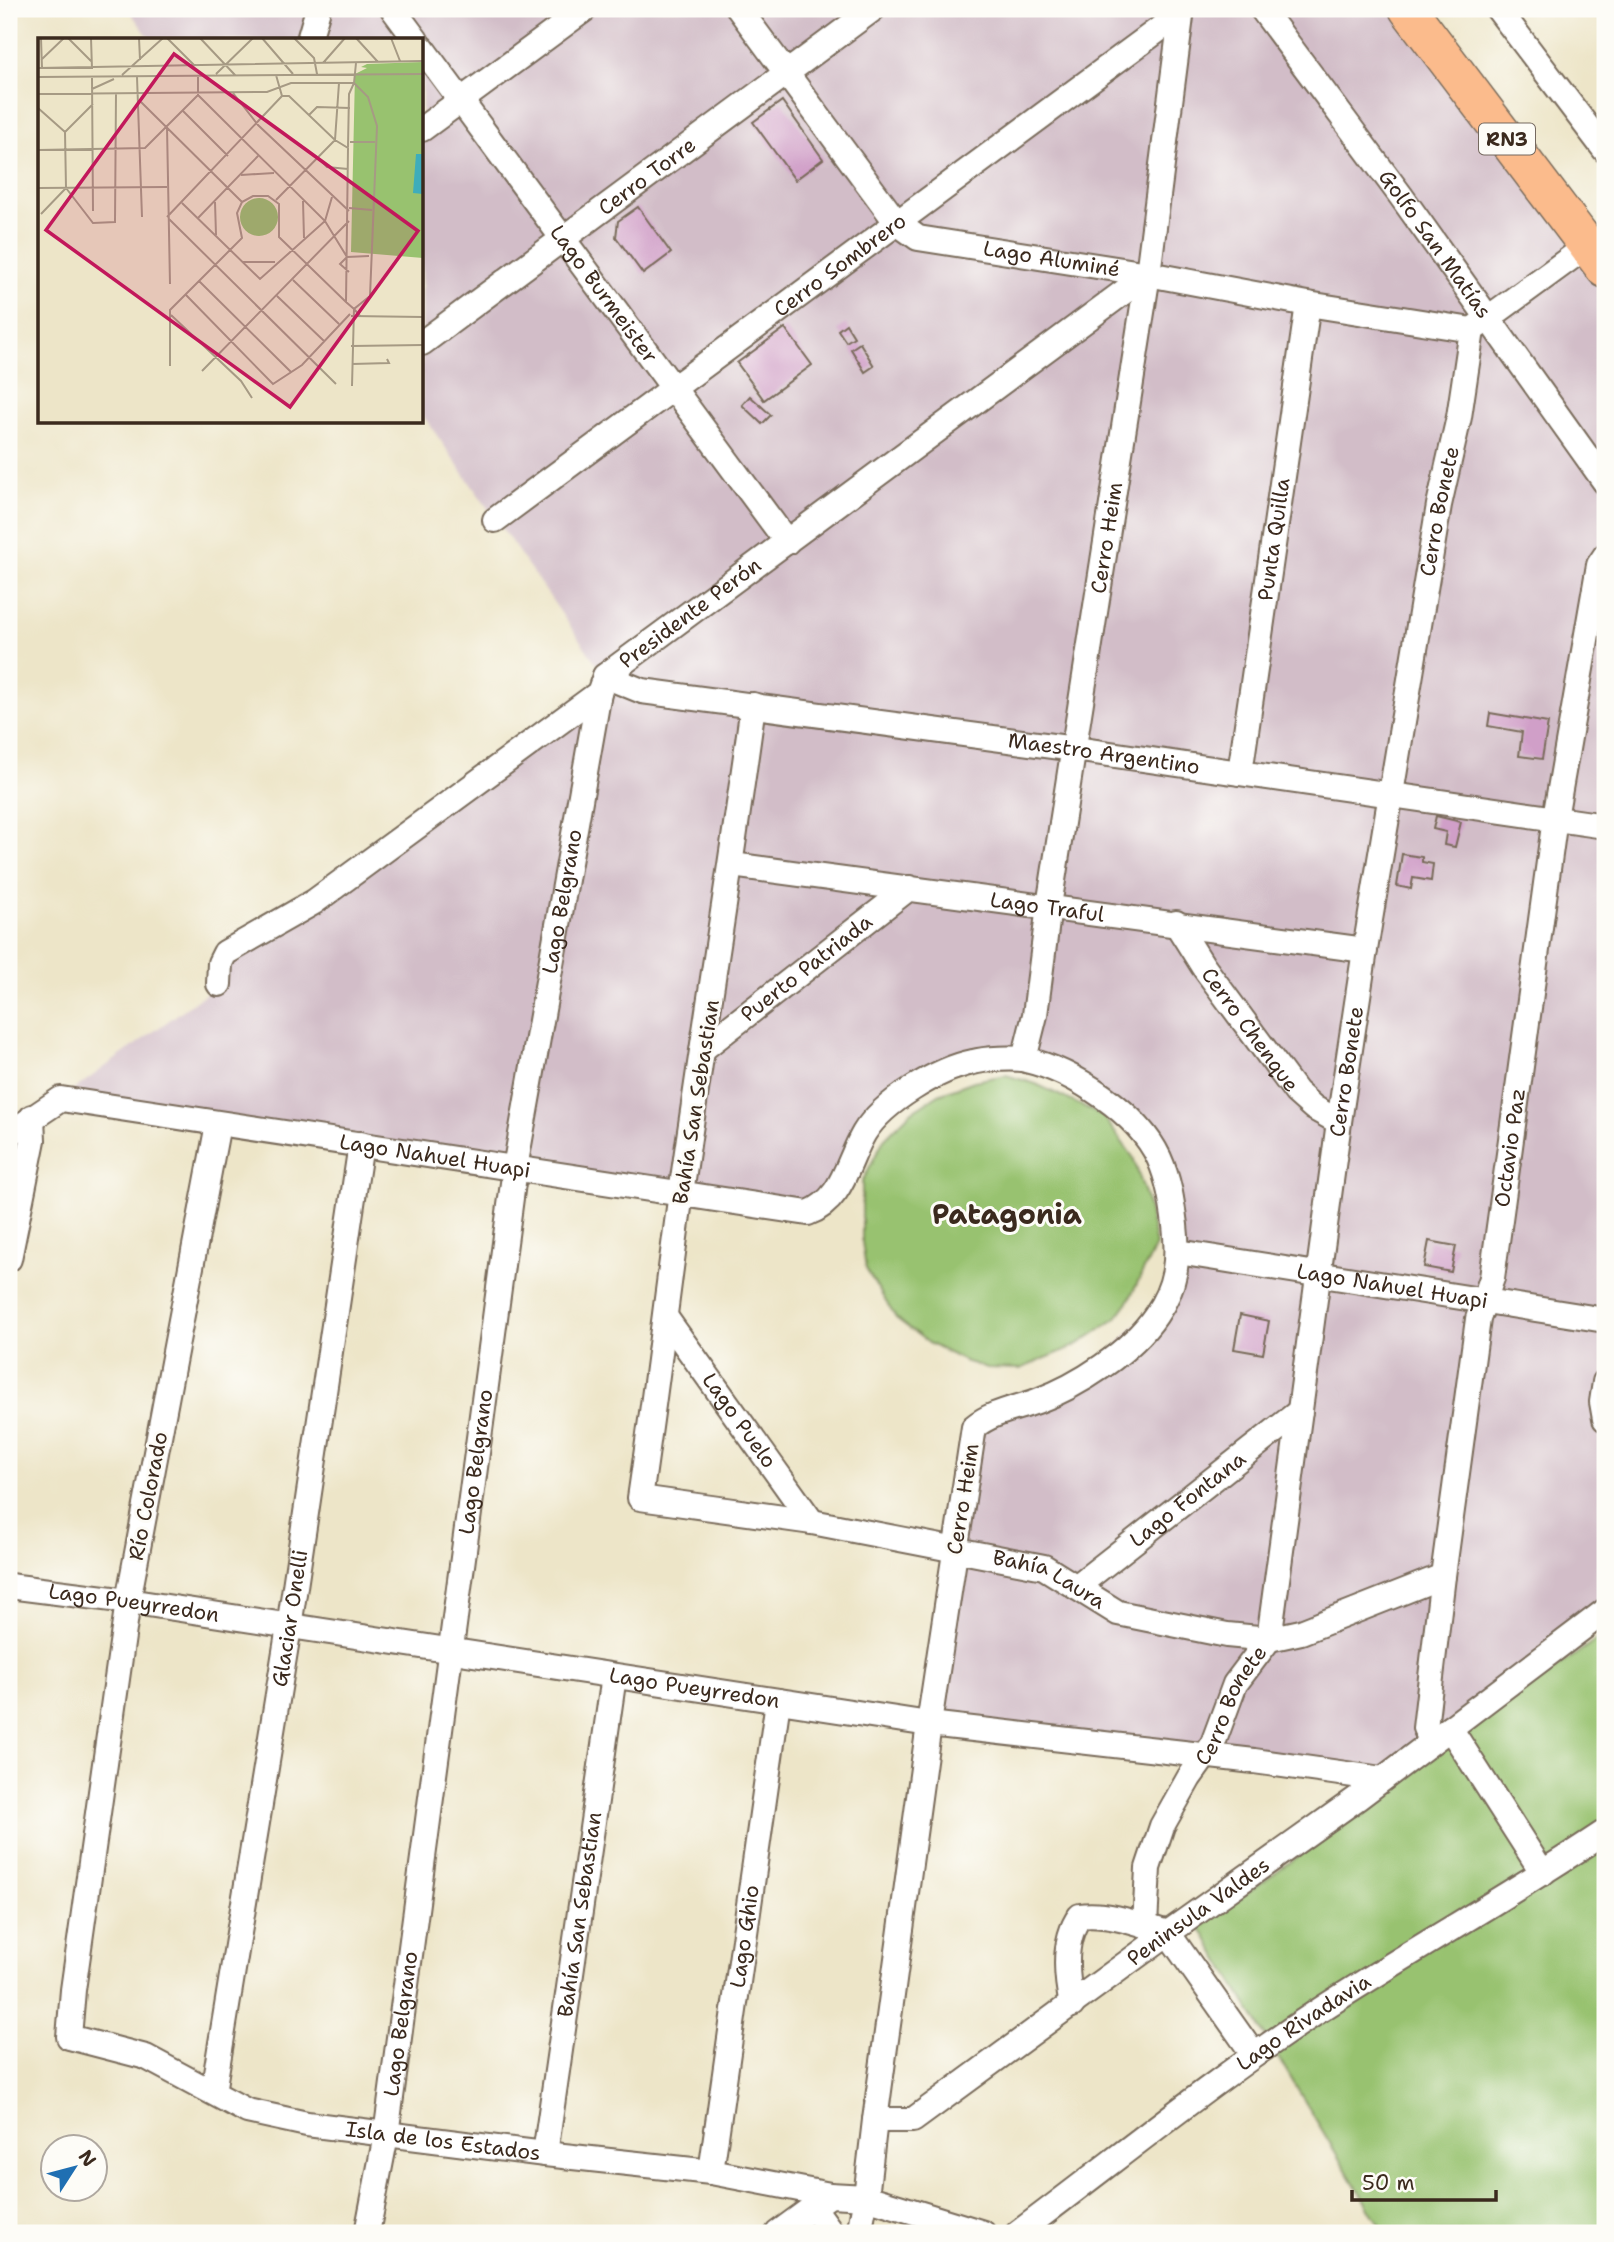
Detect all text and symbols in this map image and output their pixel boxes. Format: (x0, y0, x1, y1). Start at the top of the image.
inset map (38, 38, 424, 424)
road number: RN3 (1479, 124, 1535, 154)
street label: Cerro Torre (592, 131, 702, 222)
street label: Golfo San Matías (1372, 164, 1498, 324)
street label: Cerro Sombrero (768, 207, 912, 323)
street label: Lago Burmeister (543, 219, 664, 369)
street label: Lago Aluminé (981, 234, 1122, 283)
street label: Cerro Bonete (1413, 444, 1466, 578)
street label: Punta Quilla (1251, 476, 1297, 603)
street label: Cerro Heim (1084, 480, 1129, 595)
street label: Presidente Perón (613, 551, 767, 675)
street label: Maestro Argentino (1006, 726, 1202, 781)
street label: Lago Belgrano (536, 827, 589, 976)
street label: Lago Traful (988, 886, 1107, 929)
street label: Puerto Patriada (735, 908, 878, 1028)
street label: Cerro Chenque (1195, 962, 1305, 1098)
street label: Bahía San Sebastian (666, 997, 726, 1206)
street label: Cerro Bonete (1323, 1004, 1370, 1139)
street label: Octavio Paz (1488, 1087, 1532, 1209)
street label: Lago Nahuel Huapi (337, 1128, 533, 1184)
district label: Patagonia (932, 1195, 1082, 1233)
street label: Lago Nahuel Huapi (1295, 1257, 1490, 1315)
street label: Lago Puelo (696, 1367, 783, 1474)
street label: Lago Belgrano (452, 1387, 499, 1536)
street label: Río Colorado (122, 1429, 174, 1563)
street label: Cerro Heim (940, 1441, 986, 1557)
street label: Lago Fontana (1124, 1445, 1252, 1554)
street label: Bahía Laura (990, 1543, 1111, 1616)
street label: Glaciar Onelli (265, 1548, 314, 1689)
street label: Lago Pueyrredon (47, 1577, 221, 1629)
street label: Cerro Bonete (1189, 1640, 1273, 1771)
street label: Lago Pueyrredon (607, 1661, 782, 1715)
street label: Bahía San Sebastian (551, 1810, 608, 2019)
street label: Peninsula Valdes (1121, 1851, 1275, 1972)
street label: Lago Ghio (723, 1883, 766, 1990)
street label: Lago Belgrano (377, 1949, 424, 2098)
street label: Lago Rivadavia (1231, 1967, 1376, 2077)
street label: Isla de los Estados (344, 2115, 542, 2167)
north arrow (38, 2134, 108, 2204)
text: N (73, 2145, 102, 2172)
scale bar (1352, 2158, 1495, 2202)
text: 50 m (1362, 2169, 1415, 2197)

